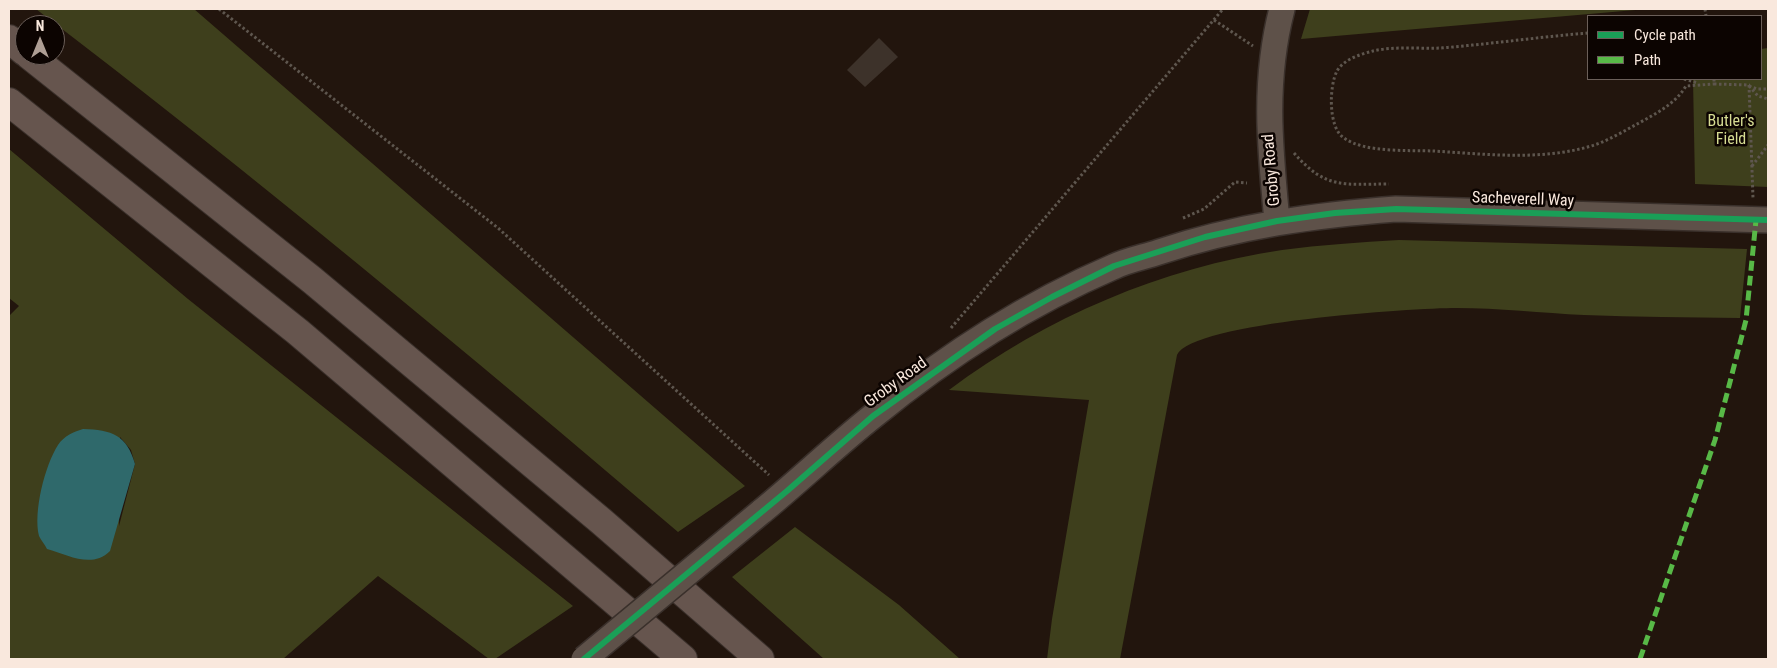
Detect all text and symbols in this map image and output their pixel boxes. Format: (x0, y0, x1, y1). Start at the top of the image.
north arrow (15, 15, 65, 65)
legend (1587, 15, 1762, 80)
text: N (36, 18, 44, 34)
text: Cycle path (1634, 26, 1696, 44)
text: Path (1634, 51, 1661, 69)
park label: Butler's Field (1708, 112, 1754, 150)
street label: Groby Road (1259, 133, 1285, 207)
street label: Sacheverell Way (1472, 189, 1574, 211)
street label: Groby Road (861, 354, 931, 412)

